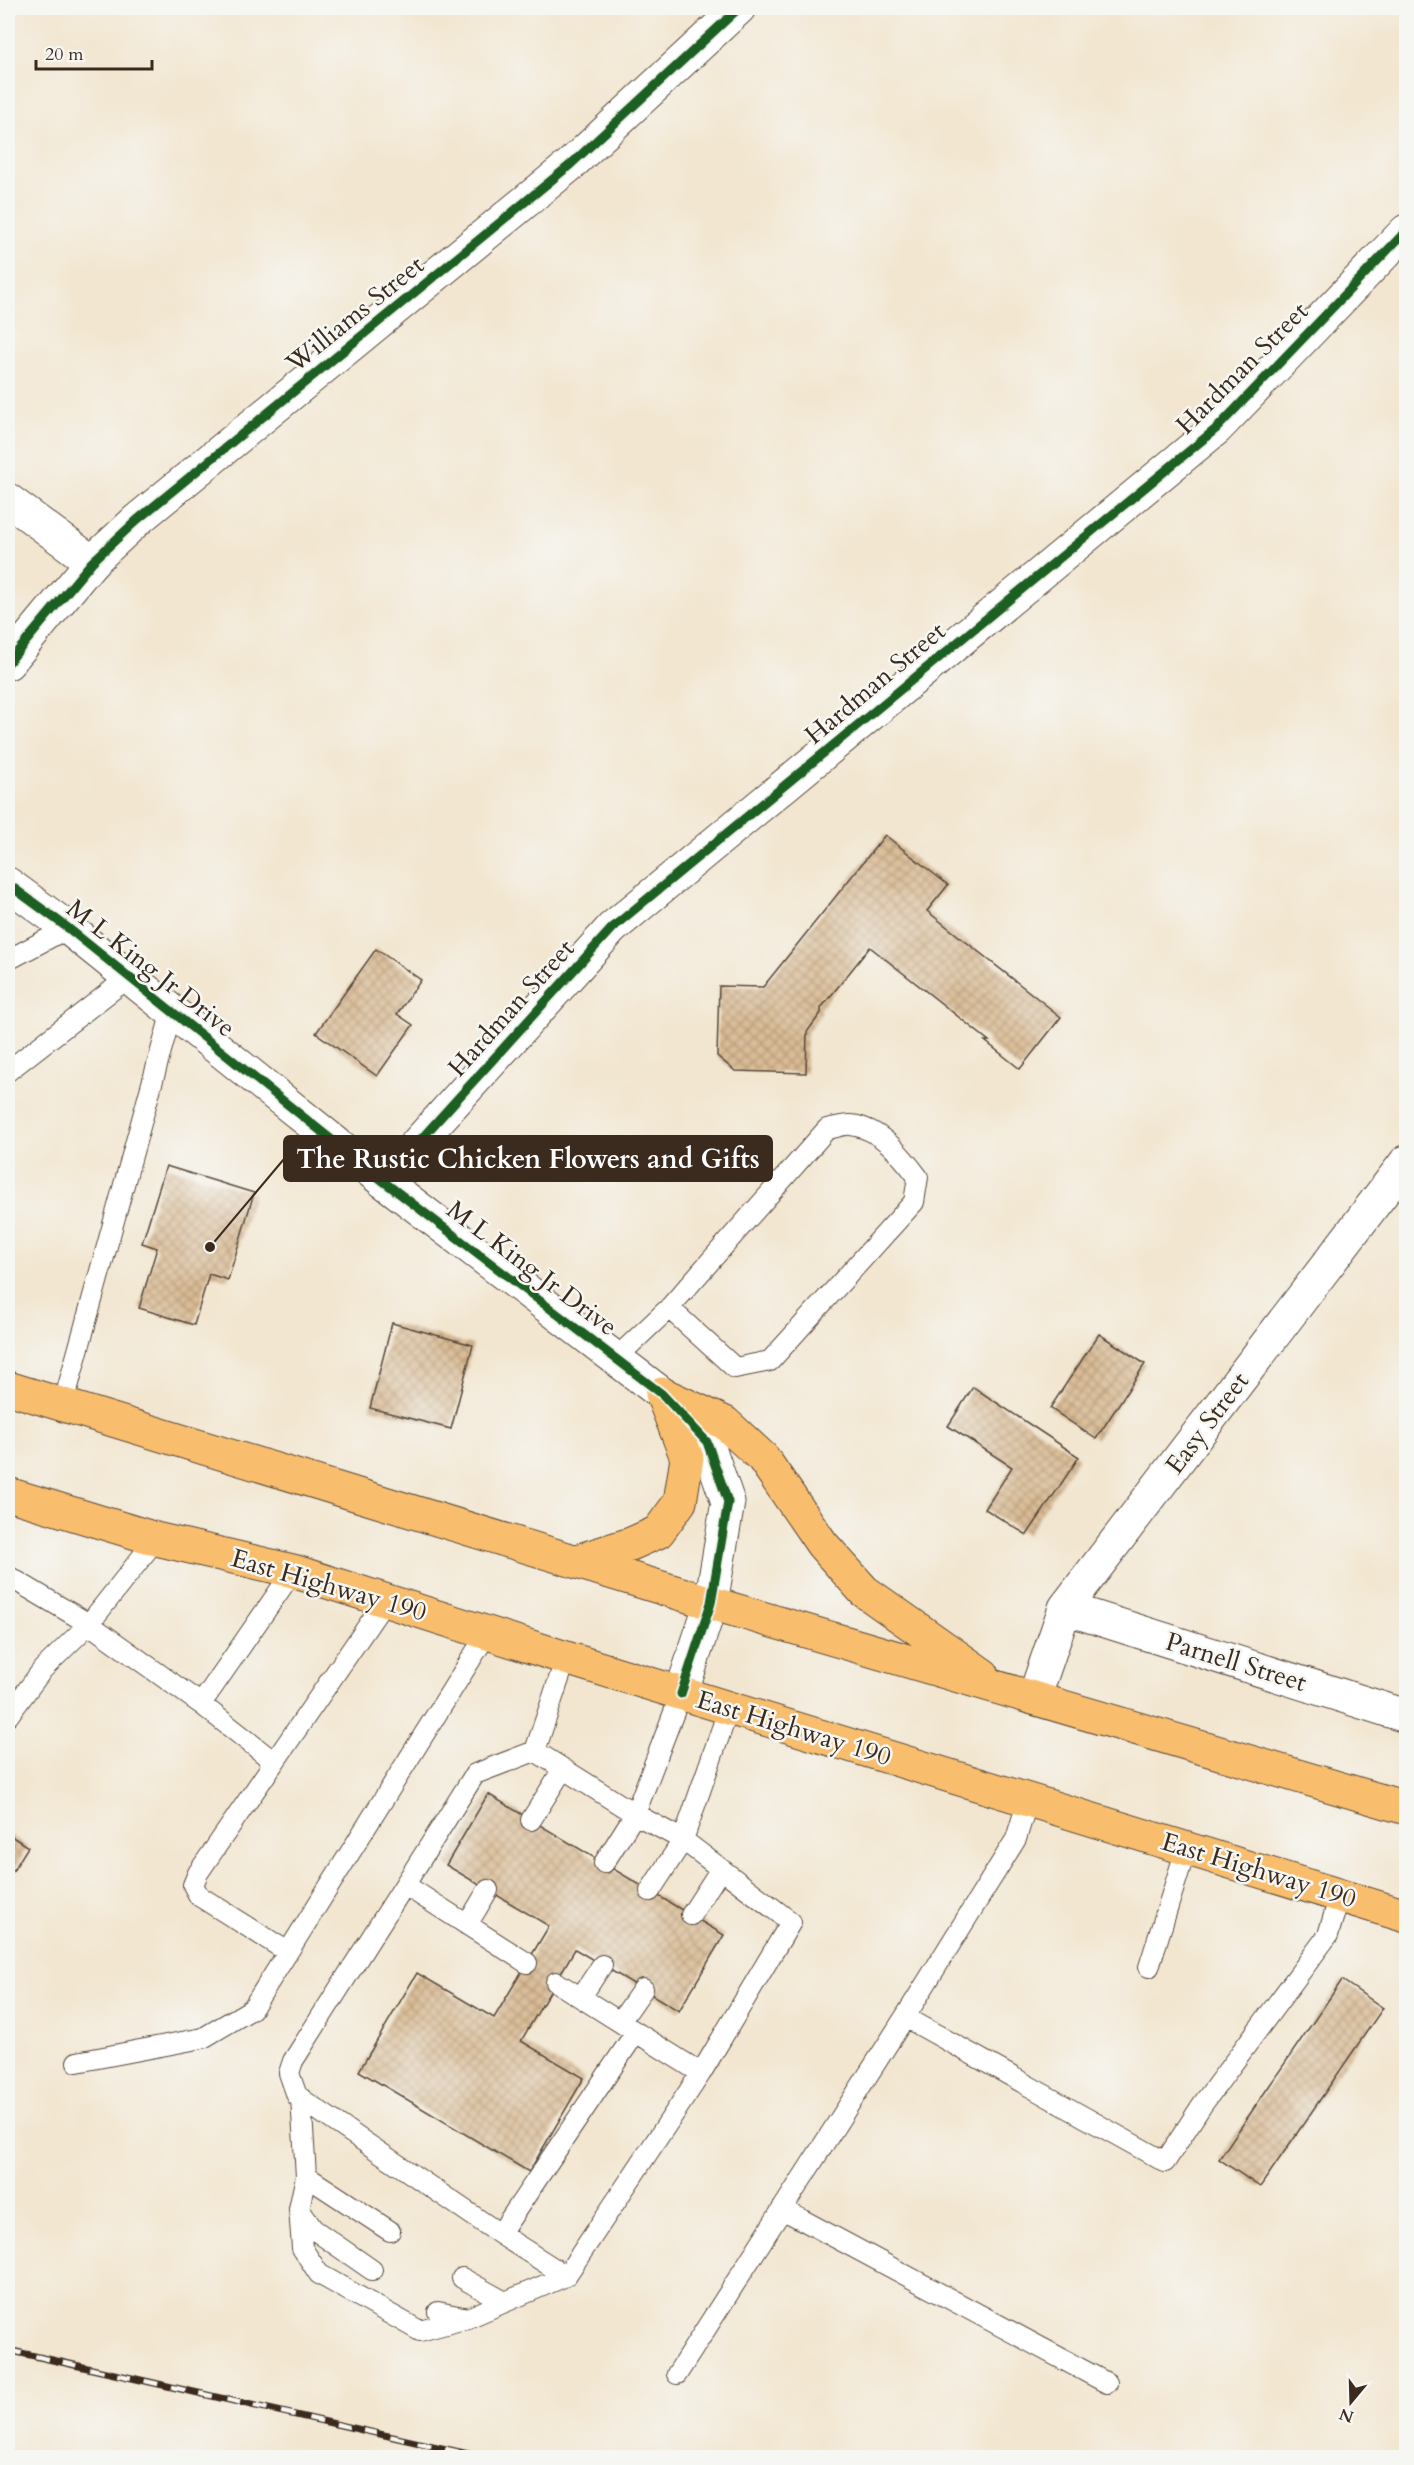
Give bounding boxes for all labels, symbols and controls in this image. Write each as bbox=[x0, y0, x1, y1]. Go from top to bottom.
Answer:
scale bar bbox=[36, 33, 152, 71]
text: 20 m bbox=[45, 42, 84, 67]
street label: Williams Street bbox=[278, 248, 431, 381]
street label: Hardman Street bbox=[1168, 294, 1316, 442]
street label: Hardman Street bbox=[797, 614, 953, 752]
street label: M L King Jr Drive bbox=[59, 891, 243, 1045]
street label: Hardman Street bbox=[440, 932, 582, 1084]
callout: The Rustic Chicken Flowers and Gifts bbox=[284, 1136, 772, 1181]
text: The Rustic Chicken Flowers and Gifts bbox=[296, 1141, 760, 1178]
street label: M L King Jr Drive bbox=[439, 1192, 625, 1344]
street label: Easy Street bbox=[1157, 1365, 1257, 1481]
street label: East Highway 190 bbox=[227, 1540, 431, 1630]
street label: Parnell Street bbox=[1161, 1624, 1311, 1700]
street label: East Highway 190 bbox=[692, 1682, 896, 1774]
street label: East Highway 190 bbox=[1157, 1824, 1361, 1916]
north arrow bbox=[1321, 2372, 1381, 2432]
text: N bbox=[1336, 2403, 1357, 2428]

